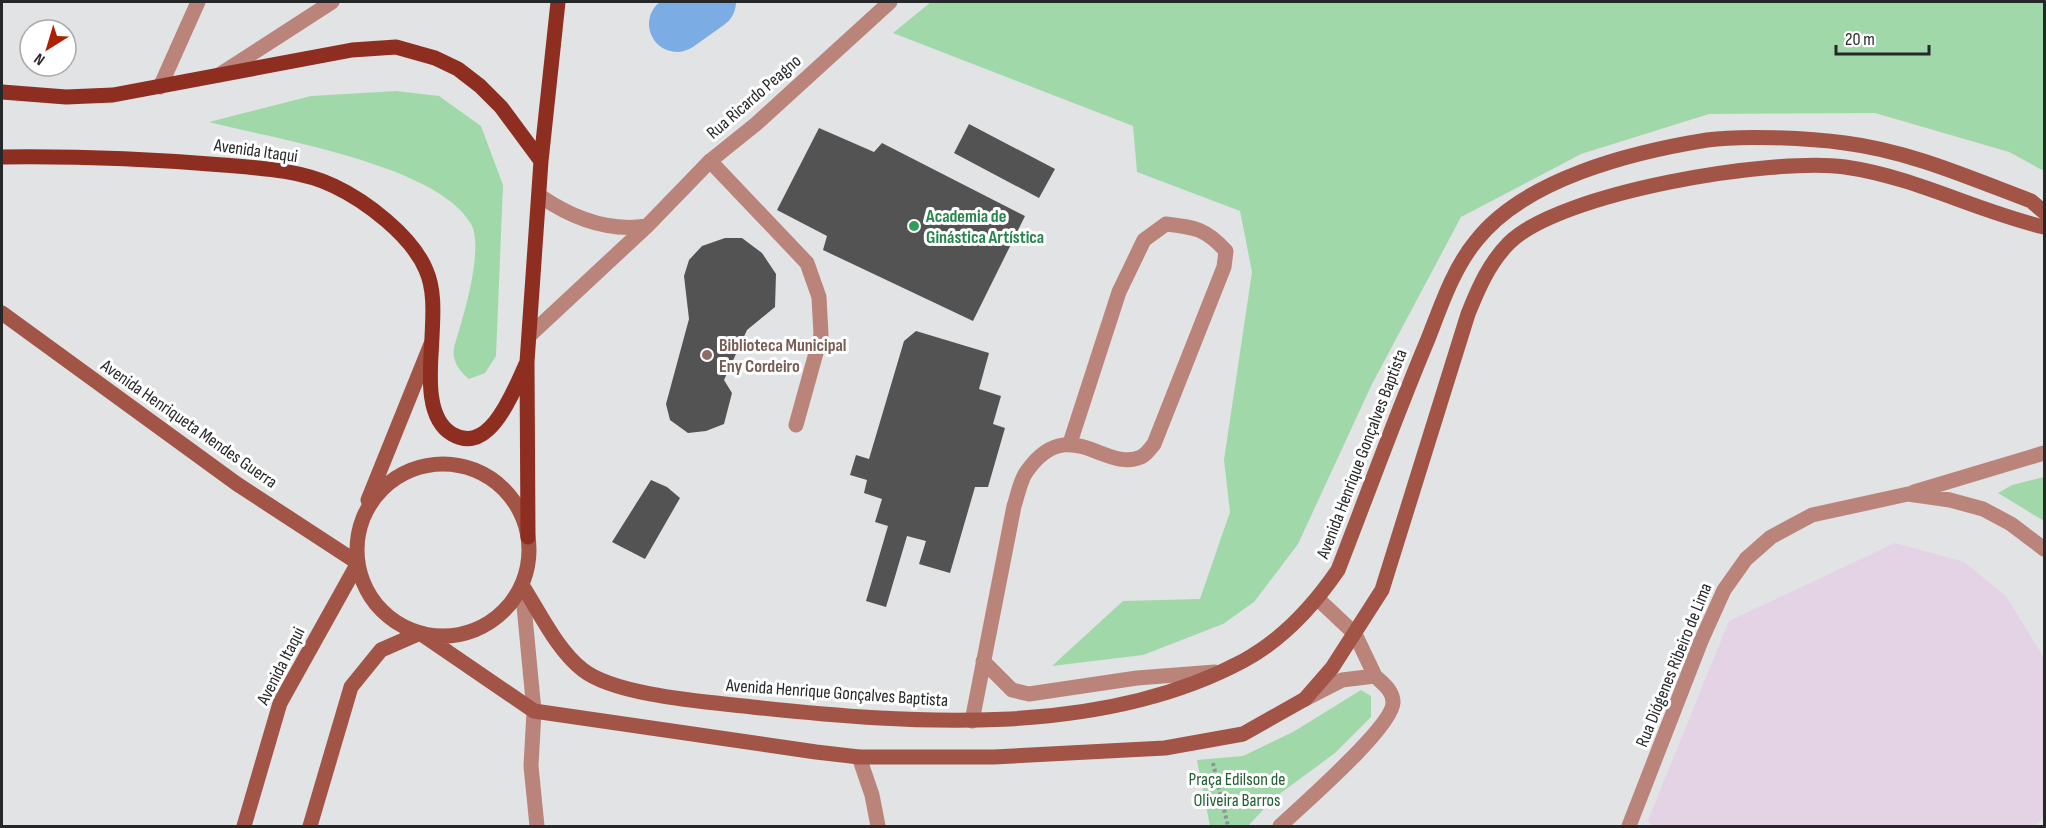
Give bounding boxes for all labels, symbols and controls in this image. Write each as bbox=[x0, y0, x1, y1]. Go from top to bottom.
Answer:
north arrow bbox=[18, 18, 78, 78]
scale bar bbox=[1836, 18, 1929, 56]
text: 20 m bbox=[1845, 29, 1875, 50]
text: N bbox=[31, 49, 49, 69]
street label: Rua Ricardo Peagno bbox=[703, 50, 805, 144]
street label: Avenida Itaqui bbox=[212, 135, 299, 167]
place label: Academia de Ginástica Artística bbox=[925, 206, 1044, 248]
marker: Academia de Ginástica Artística bbox=[907, 219, 921, 233]
place label: Biblioteca Municipal Eny Cordeiro bbox=[719, 335, 847, 377]
street label: Avenida Henrique Gonçalves Baptista bbox=[1312, 346, 1412, 563]
marker: Biblioteca Municipal Eny Cordeiro bbox=[700, 348, 714, 362]
street label: Avenida Henriqueta Mendes Guerra bbox=[96, 355, 281, 493]
street label: Rua Diógenes Ribeiro de Lima bbox=[1632, 580, 1717, 750]
street label: Avenida Itaqui bbox=[252, 624, 309, 709]
street label: Avenida Henrique Gonçalves Baptista bbox=[724, 675, 949, 711]
park label: Praça Edilson de Oliveira Barros bbox=[1189, 769, 1285, 811]

